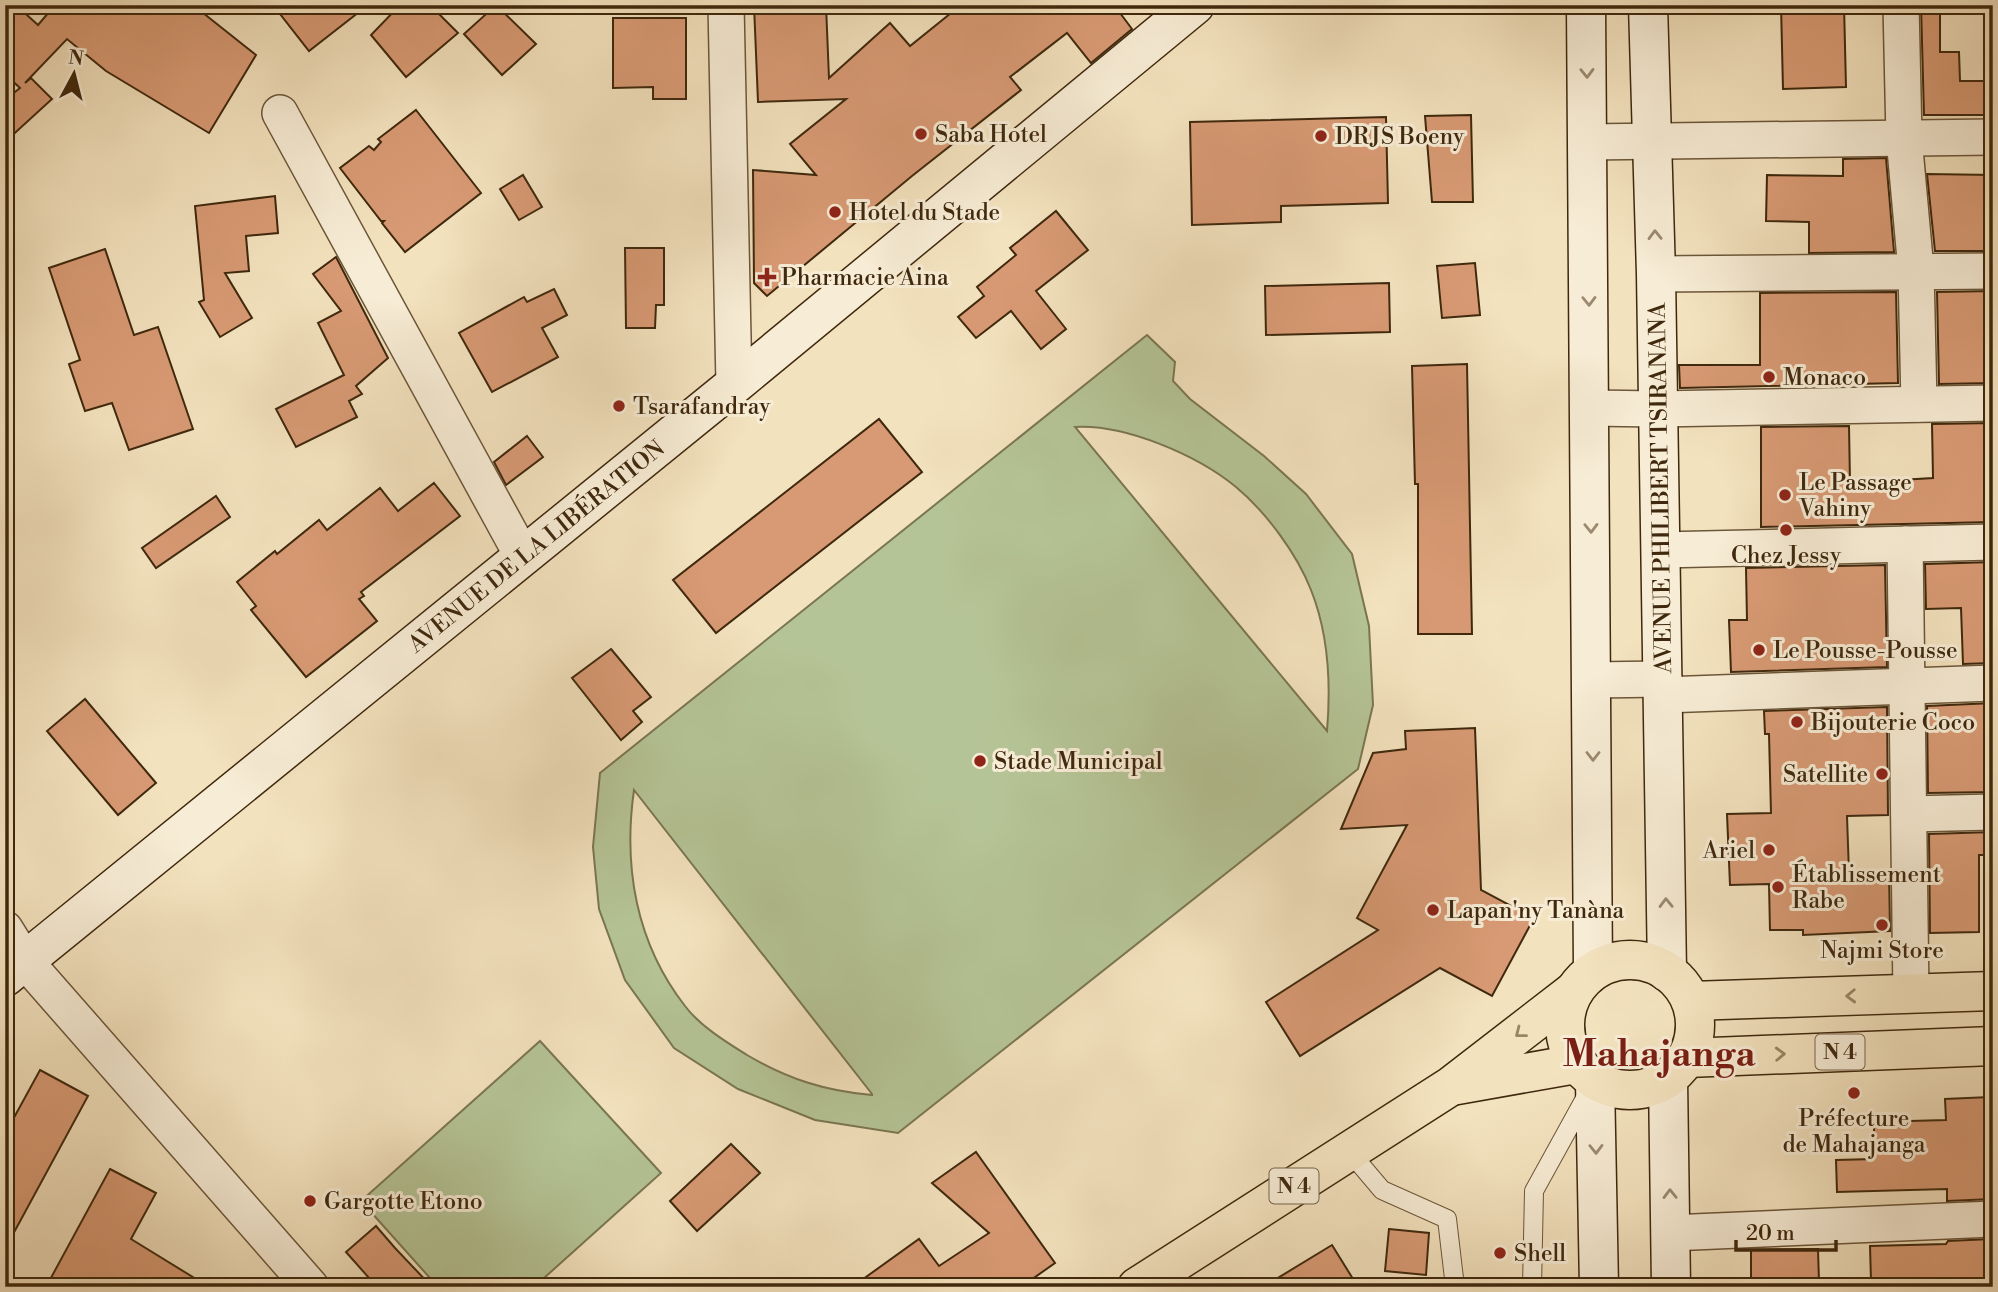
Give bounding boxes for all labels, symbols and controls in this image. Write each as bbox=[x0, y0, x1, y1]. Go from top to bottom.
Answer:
north arrow bbox=[38, 38, 108, 108]
text: N bbox=[67, 45, 85, 71]
one-way arrow bbox=[1579, 69, 1595, 79]
place label: Saba Hotel bbox=[935, 121, 1047, 149]
place label: DRJS Boeny bbox=[1335, 123, 1465, 151]
marker: Saba Hotel bbox=[913, 126, 929, 142]
marker: DRJS Boeny bbox=[1313, 128, 1329, 144]
place label: Hotel du Stade bbox=[849, 199, 1000, 227]
marker: Hotel du Stade bbox=[827, 204, 843, 220]
one-way arrow bbox=[1647, 229, 1663, 240]
place label: Pharmacie Aina bbox=[781, 264, 949, 292]
marker: Pharmacie Aina bbox=[759, 269, 775, 285]
one-way arrow bbox=[1581, 296, 1597, 307]
street label: AVENUE PHILIBERT TSIRANANA bbox=[1644, 301, 1678, 675]
place label: Monaco bbox=[1783, 364, 1866, 392]
marker: Monaco bbox=[1761, 369, 1777, 385]
place label: Tsarafandray bbox=[633, 393, 771, 421]
marker: Tsarafandray bbox=[611, 398, 627, 414]
street label: AVENUE DE LA LIBÉRATION bbox=[401, 433, 670, 659]
place label: Le Passage Vahiny bbox=[1798, 469, 1912, 523]
marker: Le Passage Vahiny bbox=[1777, 487, 1793, 503]
marker: Chez Jessy bbox=[1778, 522, 1794, 538]
one-way arrow bbox=[1583, 524, 1599, 534]
place label: Chez Jessy bbox=[1731, 542, 1842, 570]
place label: Le Pousse-Pousse bbox=[1773, 637, 1958, 665]
marker: Le Pousse-Pousse bbox=[1751, 642, 1767, 658]
place label: Bijouterie Coco bbox=[1810, 709, 1975, 737]
marker: Bijouterie Coco bbox=[1789, 714, 1805, 730]
place label: Stade Municipal bbox=[994, 748, 1163, 776]
one-way arrow bbox=[1585, 751, 1600, 762]
marker: Stade Municipal bbox=[972, 753, 988, 769]
place label: Satellite bbox=[1783, 761, 1868, 789]
marker: Satellite bbox=[1874, 766, 1890, 782]
place label: Ariel bbox=[1702, 837, 1755, 865]
marker: Ariel bbox=[1761, 842, 1777, 858]
place label: Établissement Rabe bbox=[1792, 859, 1941, 915]
marker: Établissement Rabe bbox=[1770, 879, 1786, 895]
place label: Lapan'ny Tanàna bbox=[1447, 897, 1625, 925]
one-way arrow bbox=[1658, 898, 1674, 908]
marker: Lapan'ny Tanàna bbox=[1425, 902, 1441, 918]
marker: Najmi Store bbox=[1874, 917, 1890, 933]
place label: Najmi Store bbox=[1820, 937, 1944, 965]
one-way arrow bbox=[1845, 988, 1856, 1003]
one-way arrow bbox=[1515, 1025, 1527, 1038]
district label: Mahajanga bbox=[1562, 1032, 1757, 1078]
road number: N 4 bbox=[1815, 1034, 1864, 1070]
one-way arrow bbox=[1774, 1047, 1785, 1062]
marker: Préfecture de Mahajanga bbox=[1846, 1085, 1862, 1101]
place label: Préfecture de Mahajanga bbox=[1782, 1105, 1926, 1159]
one-way arrow bbox=[1589, 1144, 1604, 1155]
road number: N 4 bbox=[1270, 1168, 1318, 1204]
place label: Gargotte Etono bbox=[324, 1188, 483, 1216]
one-way arrow bbox=[1662, 1188, 1677, 1199]
marker: Gargotte Etono bbox=[302, 1193, 318, 1209]
scale bar bbox=[1736, 1208, 1835, 1252]
text: 20 m bbox=[1746, 1221, 1795, 1247]
place label: Shell bbox=[1514, 1240, 1566, 1268]
marker: Shell bbox=[1492, 1245, 1508, 1261]

